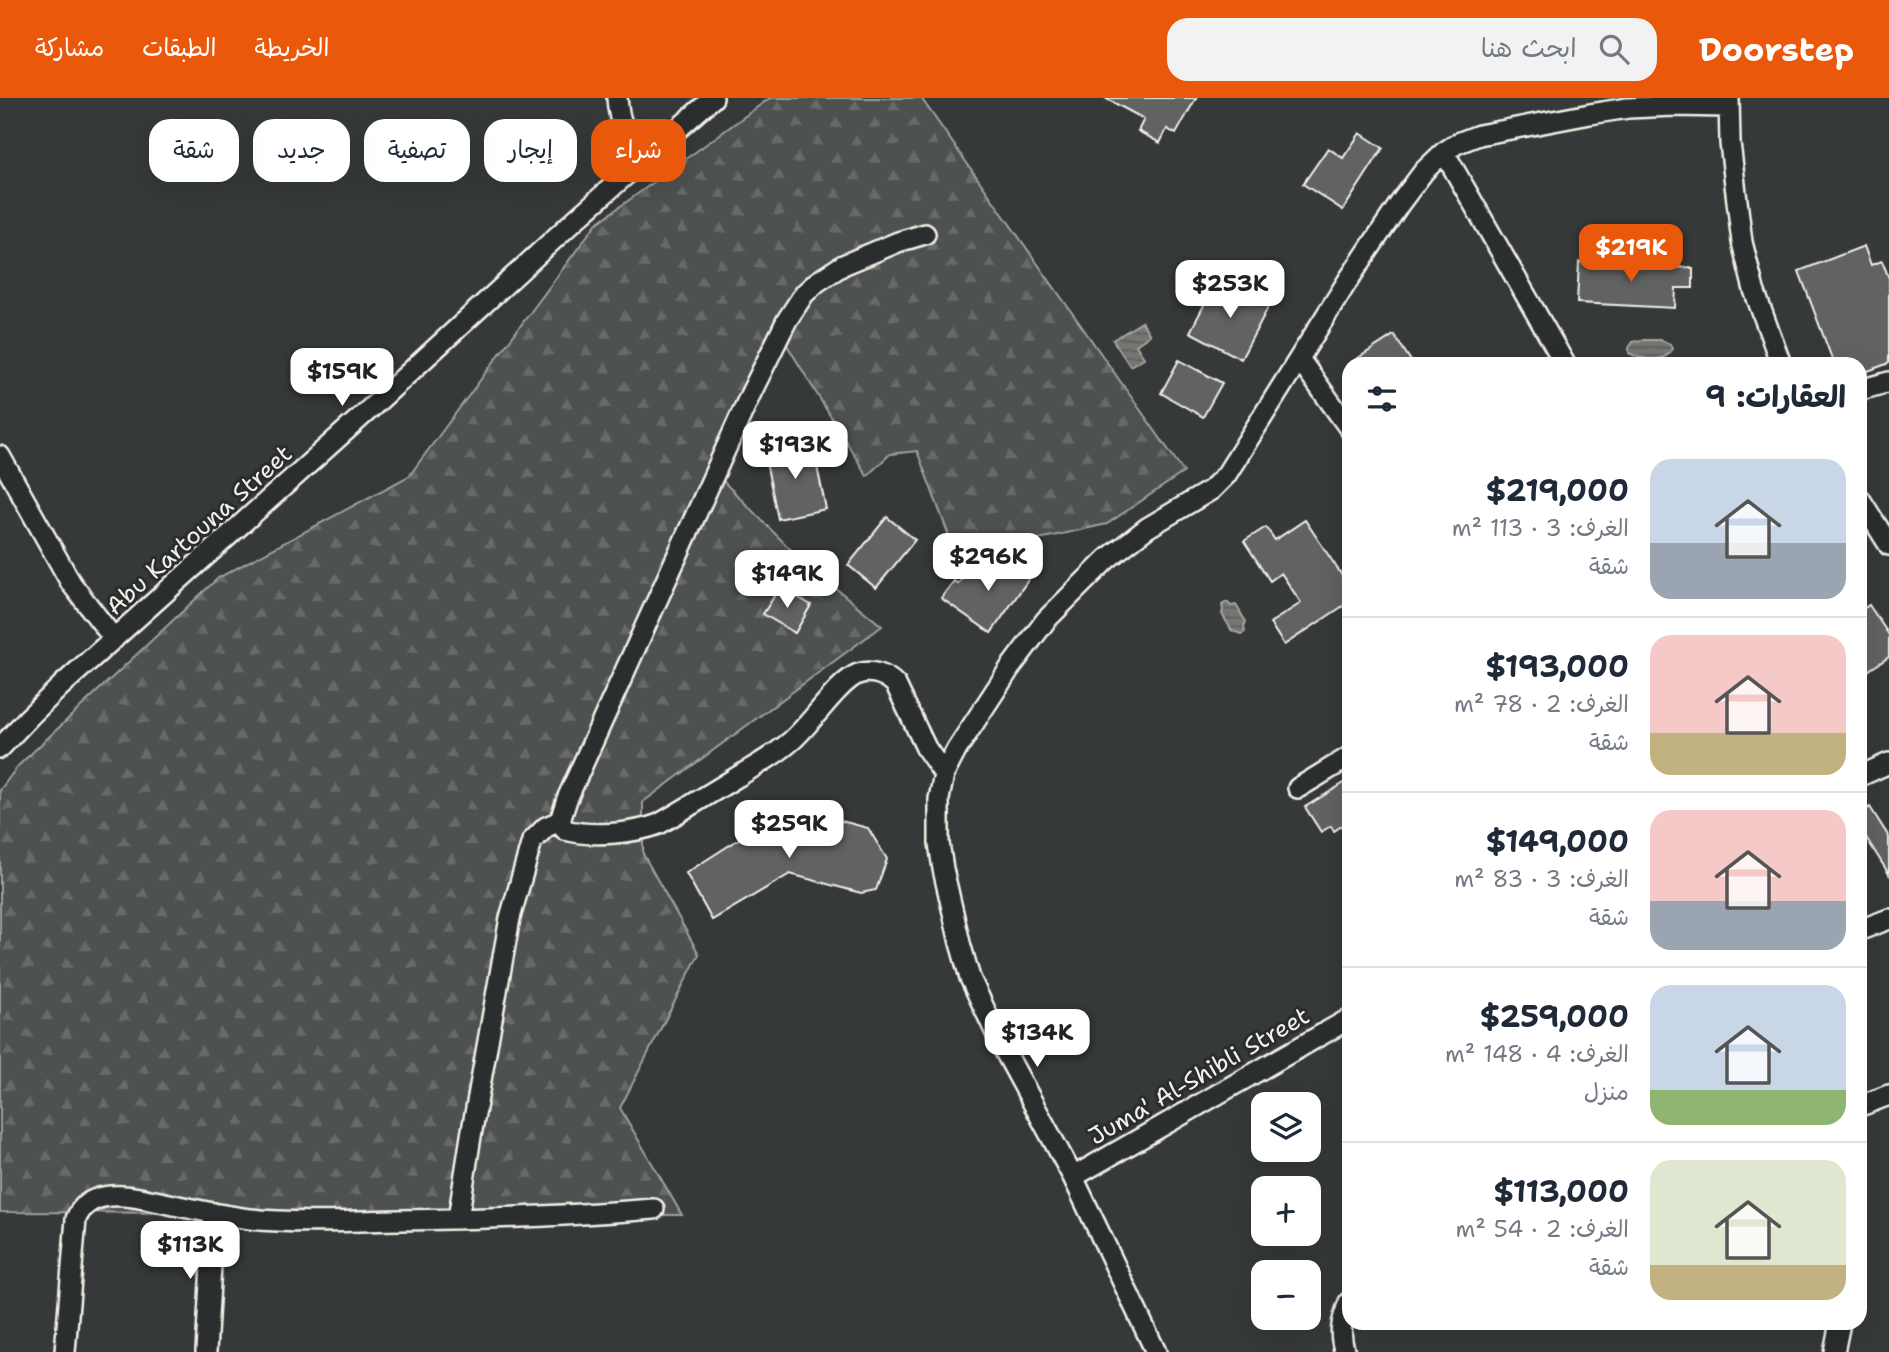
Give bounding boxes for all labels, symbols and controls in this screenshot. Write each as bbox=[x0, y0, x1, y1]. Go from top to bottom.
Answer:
search box bbox=[1167, 18, 1657, 81]
text: Doorstep bbox=[1699, 27, 1854, 72]
text: ابحث هنا bbox=[1481, 30, 1577, 65]
icon: search bbox=[1595, 30, 1633, 68]
text: مشاركة bbox=[35, 32, 104, 64]
text: الطبقات bbox=[142, 32, 217, 64]
text: الخريطة bbox=[255, 32, 329, 64]
chip: شقة bbox=[149, 119, 239, 182]
chip: جديد bbox=[253, 119, 350, 182]
chip: تصفية bbox=[364, 119, 470, 182]
chip: إيجار bbox=[484, 119, 577, 182]
chip: شراء bbox=[591, 119, 686, 182]
pin: $219K bbox=[1582, 225, 1680, 284]
text: $219K bbox=[1595, 232, 1667, 262]
pin: $253K bbox=[1181, 260, 1279, 320]
text: $253K bbox=[1191, 268, 1269, 298]
pin: $159K bbox=[293, 348, 391, 408]
text: $159K bbox=[306, 356, 378, 386]
text: العقارات: 9 bbox=[1705, 376, 1846, 417]
icon: filters bbox=[1363, 380, 1401, 418]
pin: $193K bbox=[746, 422, 844, 481]
text: $193K bbox=[759, 429, 831, 459]
street label: Abu Kartouna Street bbox=[99, 438, 299, 622]
text: $219,000 bbox=[1486, 470, 1629, 511]
icon: home bbox=[1706, 487, 1790, 571]
text: الغرف: 3 · 113 m² bbox=[1452, 513, 1629, 543]
pin: $296K bbox=[939, 533, 1037, 593]
text: $296K bbox=[949, 541, 1027, 571]
pin: $149K bbox=[738, 550, 836, 610]
text: شقة bbox=[1589, 551, 1629, 581]
text: $149K bbox=[751, 558, 823, 588]
text: $193,000 bbox=[1485, 646, 1629, 687]
icon: home bbox=[1706, 663, 1790, 747]
text: الغرف: 2 · 78 m² bbox=[1454, 689, 1629, 719]
text: شقة bbox=[1589, 727, 1629, 757]
pin: $259K bbox=[740, 800, 838, 860]
text: $259K bbox=[751, 808, 827, 838]
text: $149,000 bbox=[1486, 821, 1629, 862]
icon: home bbox=[1706, 838, 1790, 922]
text: الغرف: 3 · 83 m² bbox=[1454, 864, 1629, 894]
text: شقة bbox=[1589, 902, 1629, 932]
text: $259,000 bbox=[1479, 996, 1629, 1037]
street label: Juma' Al-Shibli Street bbox=[1083, 1000, 1315, 1152]
pin: $134K bbox=[988, 1010, 1086, 1069]
icon: home bbox=[1706, 1013, 1790, 1097]
text: $134K bbox=[1001, 1017, 1073, 1047]
text: الغرف: 4 · 148 m² bbox=[1445, 1039, 1629, 1069]
text: منزل bbox=[1584, 1077, 1629, 1107]
map controls bbox=[1251, 1092, 1321, 1330]
button: layers bbox=[1251, 1092, 1321, 1162]
text: $113,000 bbox=[1493, 1171, 1629, 1212]
button: + bbox=[1251, 1176, 1321, 1246]
icon: home bbox=[1706, 1188, 1790, 1272]
text: الغرف: 2 · 54 m² bbox=[1456, 1214, 1629, 1244]
pin: $113K bbox=[141, 1222, 239, 1281]
text: $113K bbox=[157, 1229, 223, 1259]
text: شقة bbox=[1589, 1252, 1629, 1282]
button: − bbox=[1251, 1260, 1321, 1330]

